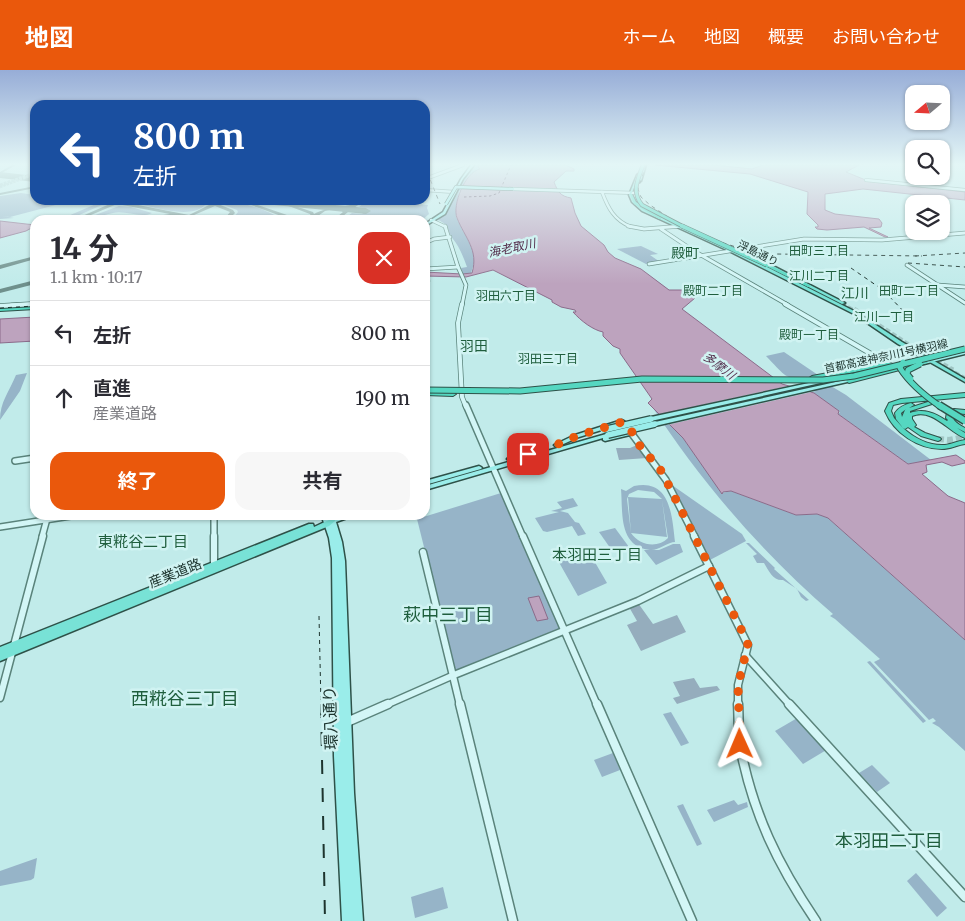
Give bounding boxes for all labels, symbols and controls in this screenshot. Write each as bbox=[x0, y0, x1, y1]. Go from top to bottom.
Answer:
text: 地図 bbox=[25, 22, 73, 53]
text: ホーム bbox=[623, 25, 676, 48]
text: 地図 bbox=[704, 25, 740, 48]
text: 概要 bbox=[768, 25, 804, 48]
text: お問い合わせ bbox=[832, 25, 940, 48]
north arrow bbox=[905, 85, 950, 130]
map controls bbox=[905, 85, 950, 240]
text: 800 m bbox=[133, 115, 245, 159]
icon: left bbox=[50, 120, 115, 185]
button: search bbox=[905, 140, 950, 185]
text: 左折 bbox=[133, 162, 177, 190]
button: layers bbox=[905, 195, 950, 240]
text: 14 分 bbox=[50, 229, 119, 267]
button: close bbox=[358, 232, 410, 284]
water label: 海老取川 bbox=[487, 235, 539, 260]
street label: 浮島通り bbox=[735, 237, 781, 269]
district label: 田町三丁目 bbox=[789, 243, 849, 258]
district label: 殿町 bbox=[671, 244, 699, 262]
text: 1.1 km · 10:17 bbox=[50, 267, 143, 287]
district label: 江川二丁目 bbox=[789, 268, 849, 283]
district label: 殿町二丁目 bbox=[683, 283, 743, 298]
district label: 田町二丁目 bbox=[879, 283, 939, 298]
district label: 江川 bbox=[841, 284, 869, 302]
district label: 羽田六丁目 bbox=[476, 288, 536, 303]
district label: 江川一丁目 bbox=[854, 309, 914, 324]
icon: left bbox=[50, 319, 78, 347]
text: 800 m bbox=[351, 321, 410, 345]
text: 左折 bbox=[93, 323, 131, 347]
district label: 殿町一丁目 bbox=[779, 327, 839, 342]
street label: 首都高速神奈川1号横羽線 bbox=[823, 336, 949, 376]
district label: 羽田 bbox=[460, 337, 488, 355]
water label: 多摩川 bbox=[700, 349, 740, 384]
district label: 羽田三丁目 bbox=[518, 351, 578, 366]
text: 直進 bbox=[93, 376, 131, 400]
icon: ahead bbox=[50, 384, 78, 412]
text: 190 m bbox=[355, 386, 410, 410]
text: 産業道路 bbox=[93, 403, 157, 423]
pin bbox=[507, 433, 549, 475]
icon: arrive bbox=[514, 440, 542, 468]
button: 終了 bbox=[50, 452, 225, 510]
button: 共有 bbox=[235, 452, 410, 510]
district label: 東糀谷二丁目 bbox=[98, 532, 188, 551]
district label: 本羽田三丁目 bbox=[552, 545, 642, 564]
street label: 産業道路 bbox=[146, 554, 204, 592]
district label: 萩中三丁目 bbox=[403, 603, 493, 626]
street label: 環八通り bbox=[319, 686, 341, 750]
district label: 西糀谷三丁目 bbox=[131, 687, 239, 710]
position arrow bbox=[713, 717, 765, 769]
district label: 本羽田二丁目 bbox=[835, 829, 943, 852]

